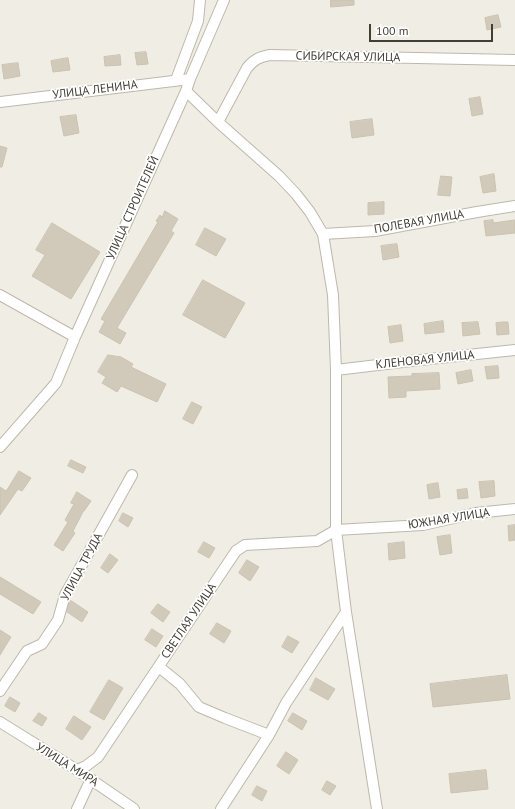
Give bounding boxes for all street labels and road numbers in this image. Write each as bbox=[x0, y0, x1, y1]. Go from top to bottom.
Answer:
street label: СИБИРСКАЯ УЛИЦА bbox=[296, 49, 400, 65]
street label: УЛИЦА ЛЕНИНА bbox=[52, 78, 138, 102]
street label: УЛИЦА СТРОИТЕЛЕЙ bbox=[104, 154, 162, 262]
street label: ПОЛЕВАЯ УЛИЦА bbox=[373, 207, 465, 237]
street label: КЛЕНОВАЯ УЛИЦА bbox=[375, 348, 475, 372]
street label: ЮЖНАЯ УЛИЦА bbox=[407, 505, 491, 533]
street label: УЛИЦА ТРУДА bbox=[58, 531, 106, 603]
street label: СВЕТЛАЯ УЛИЦА bbox=[158, 580, 220, 662]
street label: УЛИЦА МИРА bbox=[33, 740, 101, 790]

